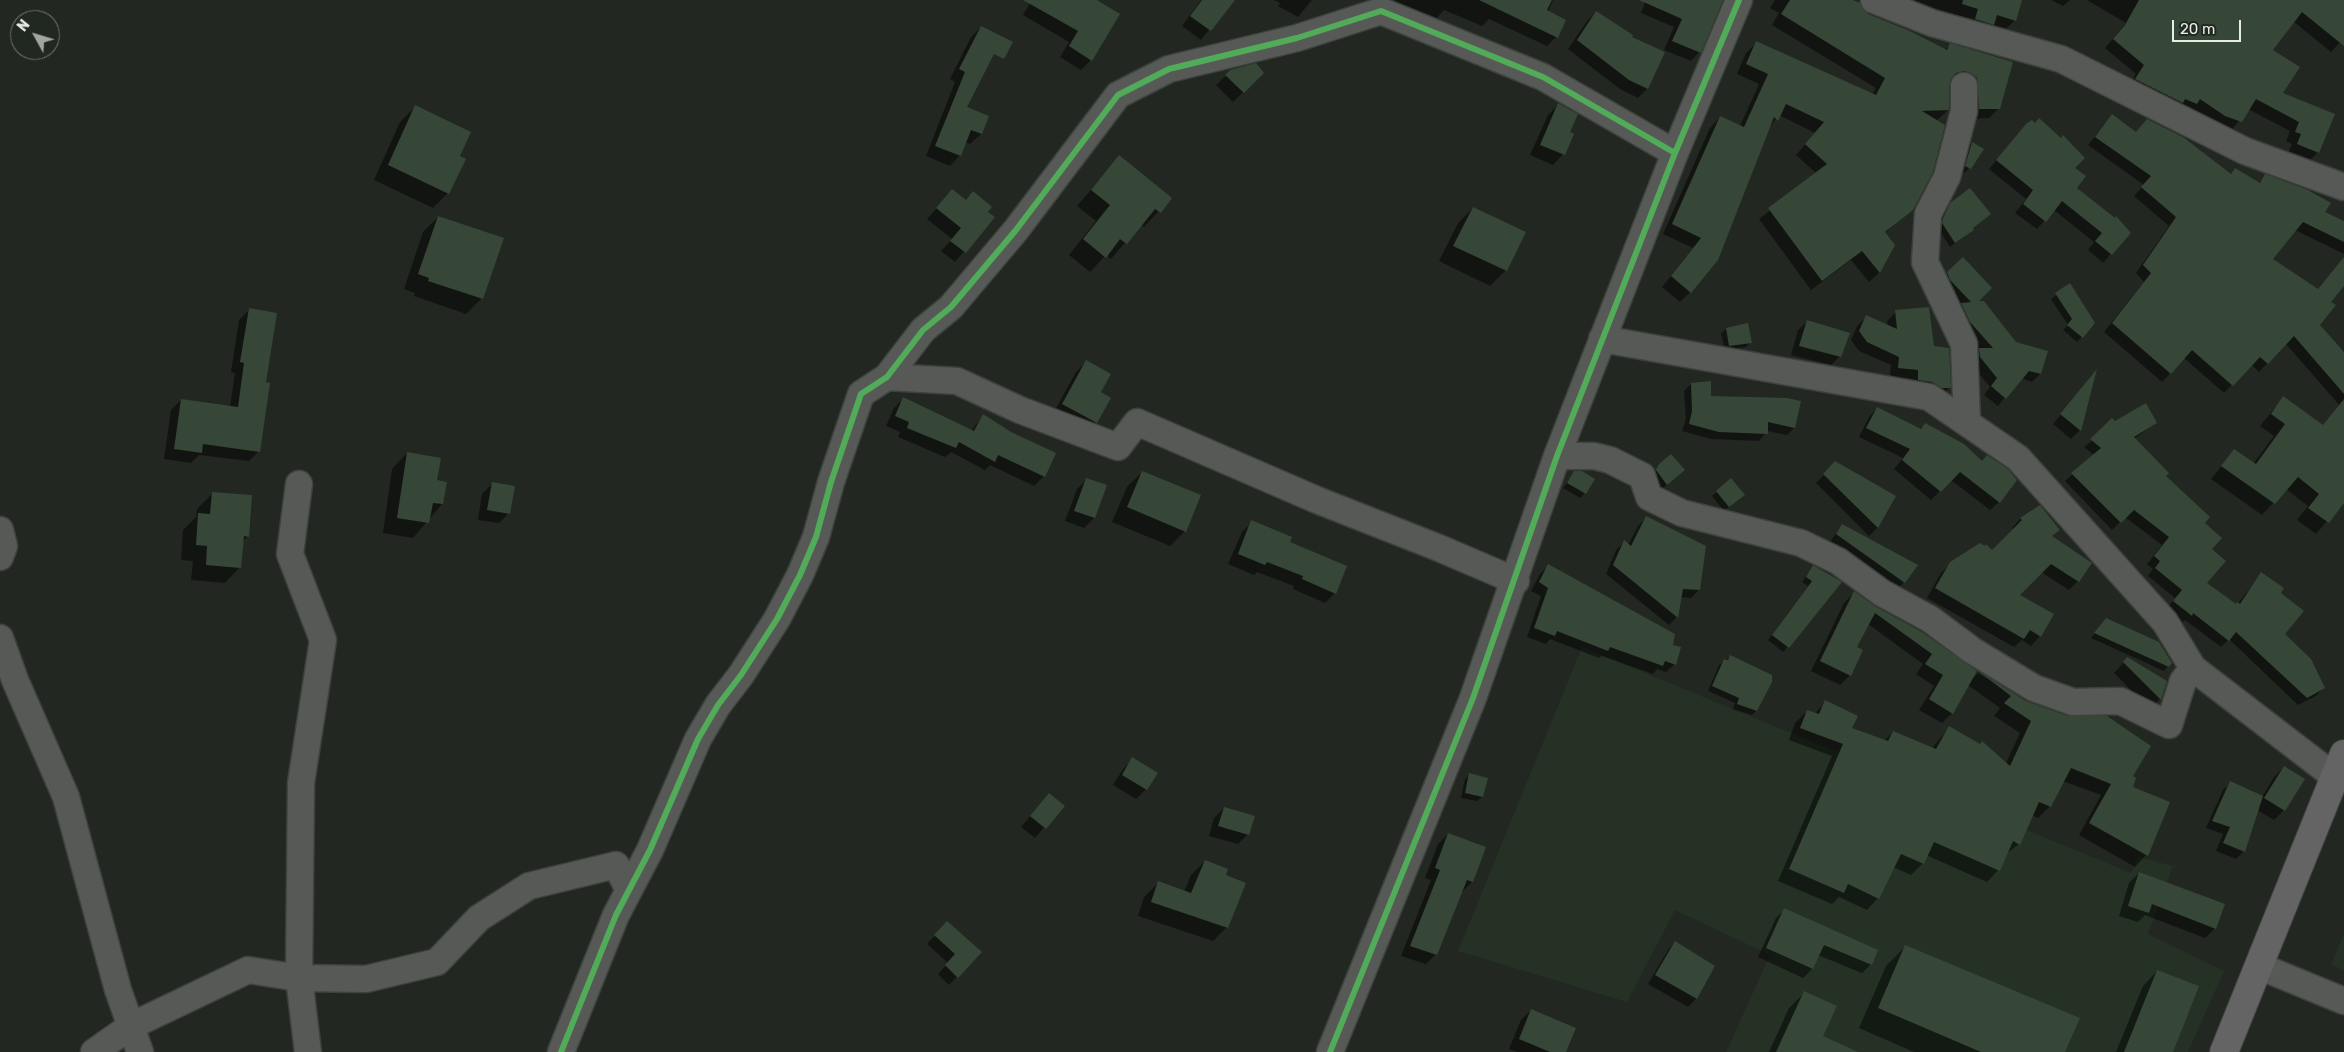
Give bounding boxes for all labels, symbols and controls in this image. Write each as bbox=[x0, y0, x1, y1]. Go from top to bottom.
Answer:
north arrow bbox=[10, 10, 60, 60]
scale bar bbox=[2174, 10, 2243, 42]
text: N bbox=[14, 17, 34, 35]
text: 20 m bbox=[2180, 20, 2215, 38]

